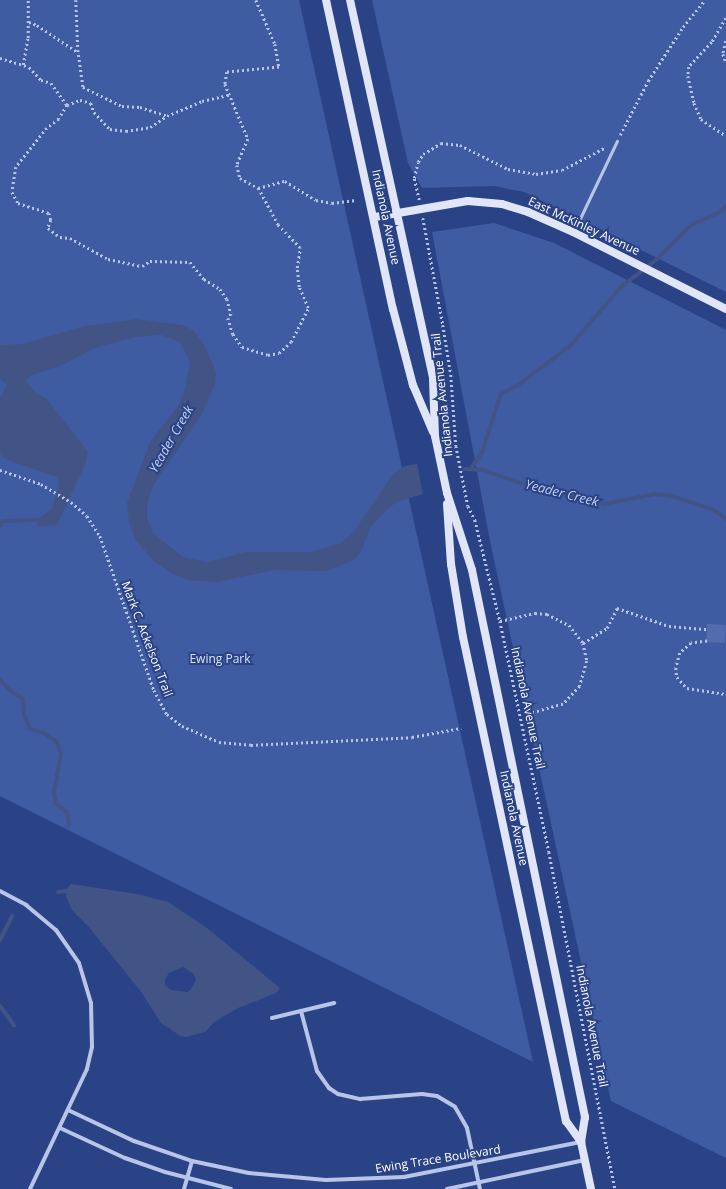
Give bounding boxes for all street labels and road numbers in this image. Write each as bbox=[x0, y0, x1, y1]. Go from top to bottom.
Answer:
street label: Indianola Avenue bbox=[369, 168, 403, 266]
street label: East McKinley Avenue bbox=[526, 194, 642, 258]
street label: Indianola Avenue Trail bbox=[428, 332, 456, 458]
street label: Mark C. Ackelson Trail bbox=[118, 579, 176, 699]
street label: Indianola Avenue Trail bbox=[508, 646, 548, 770]
street label: Indianola Avenue bbox=[497, 769, 531, 867]
street label: Indianola Avenue Trail bbox=[573, 964, 611, 1088]
street label: Ewing Trace Boulevard bbox=[374, 1142, 502, 1176]

